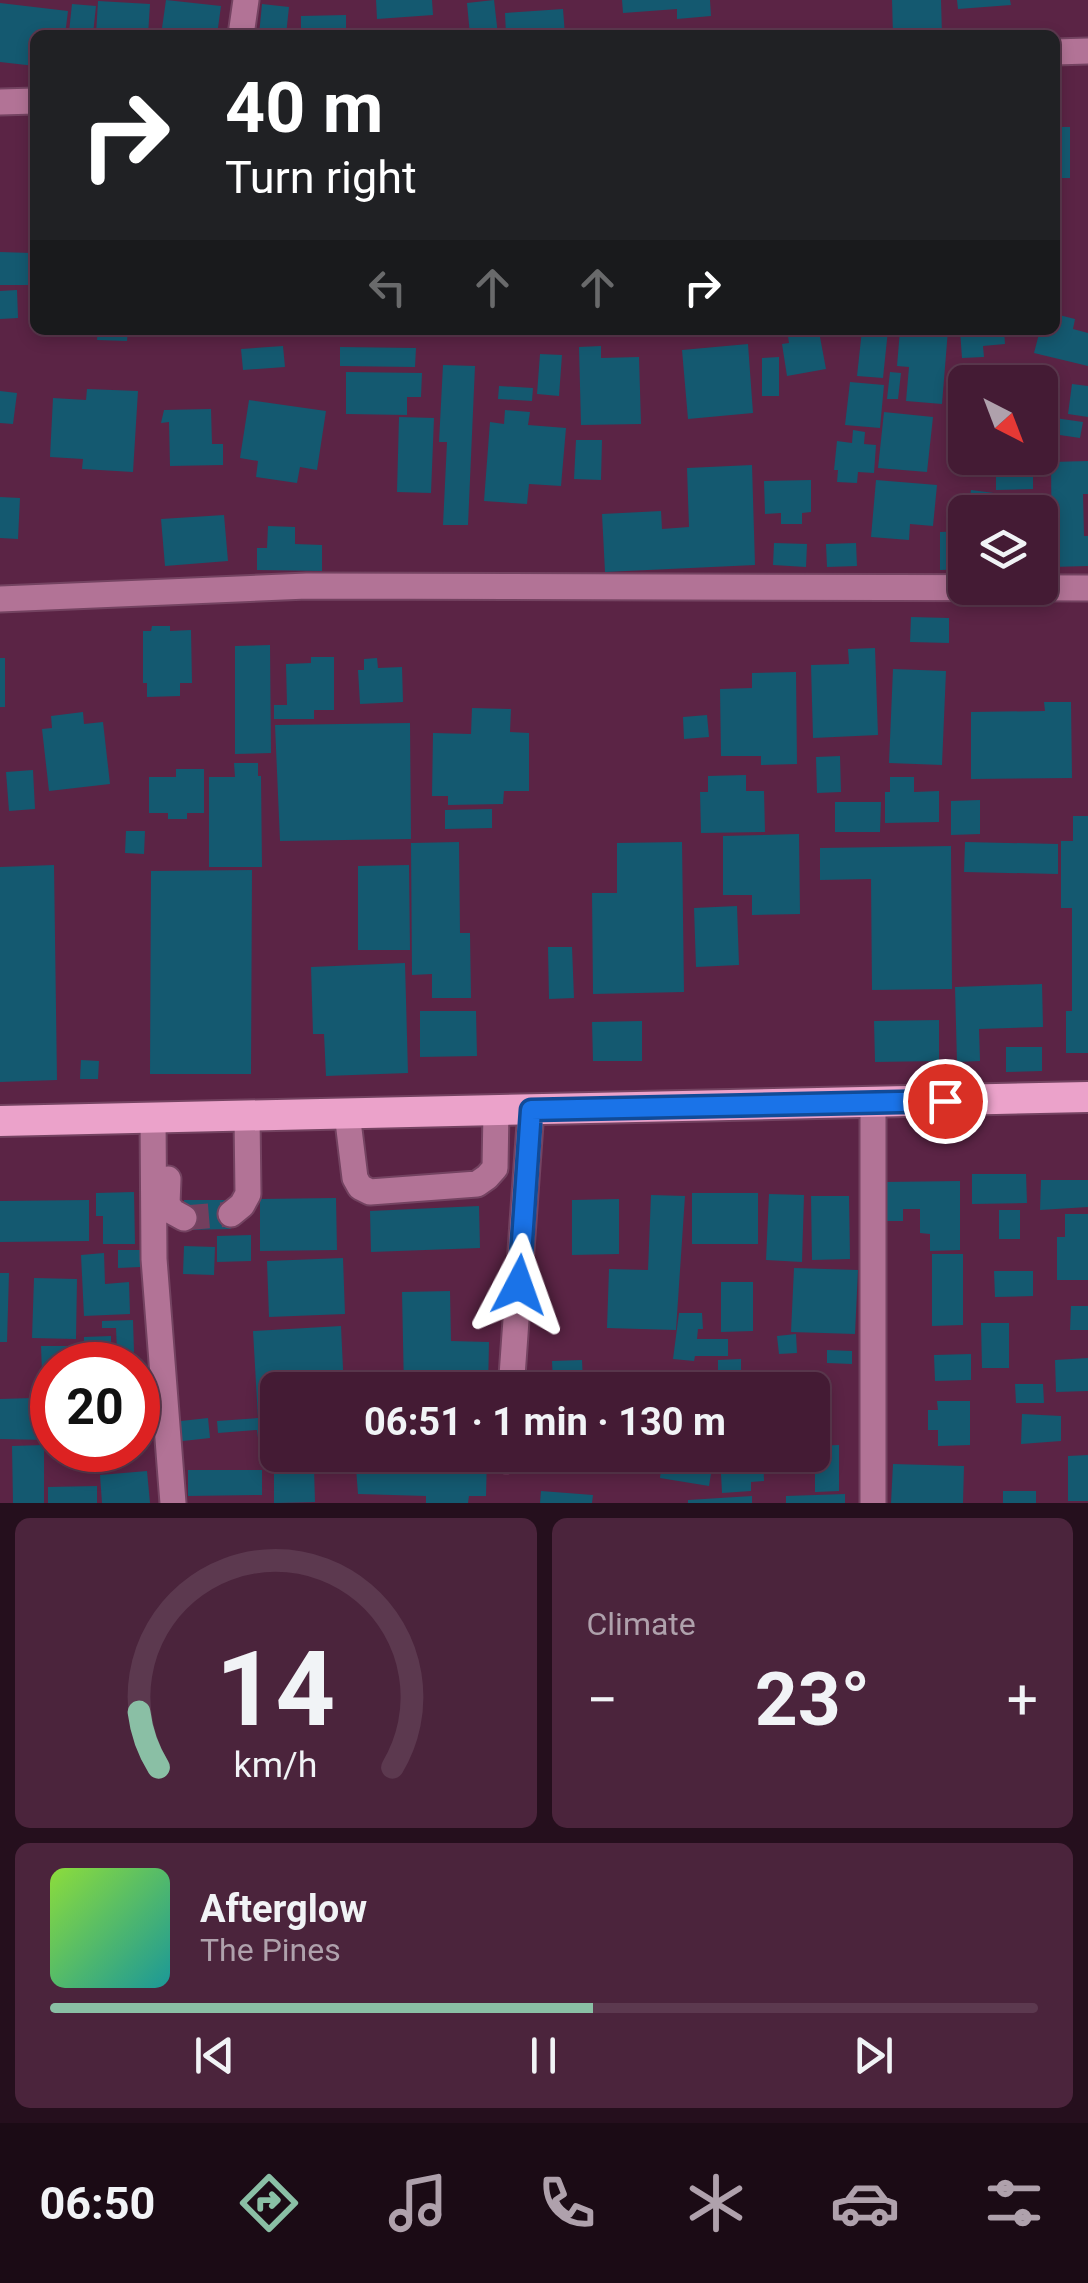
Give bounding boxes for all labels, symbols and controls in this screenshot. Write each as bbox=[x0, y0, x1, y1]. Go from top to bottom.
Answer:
text: 40 m bbox=[225, 67, 383, 149]
icon: right bbox=[60, 70, 190, 200]
text: Turn right bbox=[225, 151, 417, 204]
icon: left bbox=[360, 260, 415, 315]
icon: ahead bbox=[465, 260, 520, 315]
icon: ahead bbox=[570, 260, 625, 315]
icon: right bbox=[675, 260, 730, 315]
north arrow bbox=[948, 365, 1058, 475]
map controls bbox=[948, 365, 1058, 605]
button: layers bbox=[948, 495, 1058, 605]
pin bbox=[903, 1059, 988, 1144]
icon: arrive bbox=[918, 1074, 973, 1129]
position arrow bbox=[467, 1233, 571, 1337]
speed limit sign: 20 bbox=[30, 1342, 160, 1472]
text: 06:51 · 1 min · 130 m bbox=[364, 1400, 726, 1444]
text: Climate bbox=[587, 1605, 696, 1643]
text: 14 bbox=[216, 1629, 335, 1750]
text: 23° bbox=[755, 1655, 870, 1743]
text: − bbox=[587, 1668, 618, 1732]
text: + bbox=[1007, 1668, 1038, 1732]
text: km/h bbox=[234, 1744, 318, 1786]
text: Afterglow bbox=[200, 1887, 367, 1931]
text: The Pines bbox=[200, 1931, 341, 1969]
icon: previous bbox=[187, 2028, 242, 2083]
icon: pause bbox=[516, 2028, 571, 2083]
icon: next bbox=[846, 2028, 901, 2083]
icon: directions bbox=[234, 2168, 304, 2238]
icon: music bbox=[383, 2168, 453, 2238]
icon: phone bbox=[532, 2168, 602, 2238]
icon: climate bbox=[681, 2168, 751, 2238]
icon: car bbox=[830, 2168, 900, 2238]
icon: filters bbox=[979, 2168, 1049, 2238]
text: 06:50 bbox=[39, 2177, 155, 2230]

